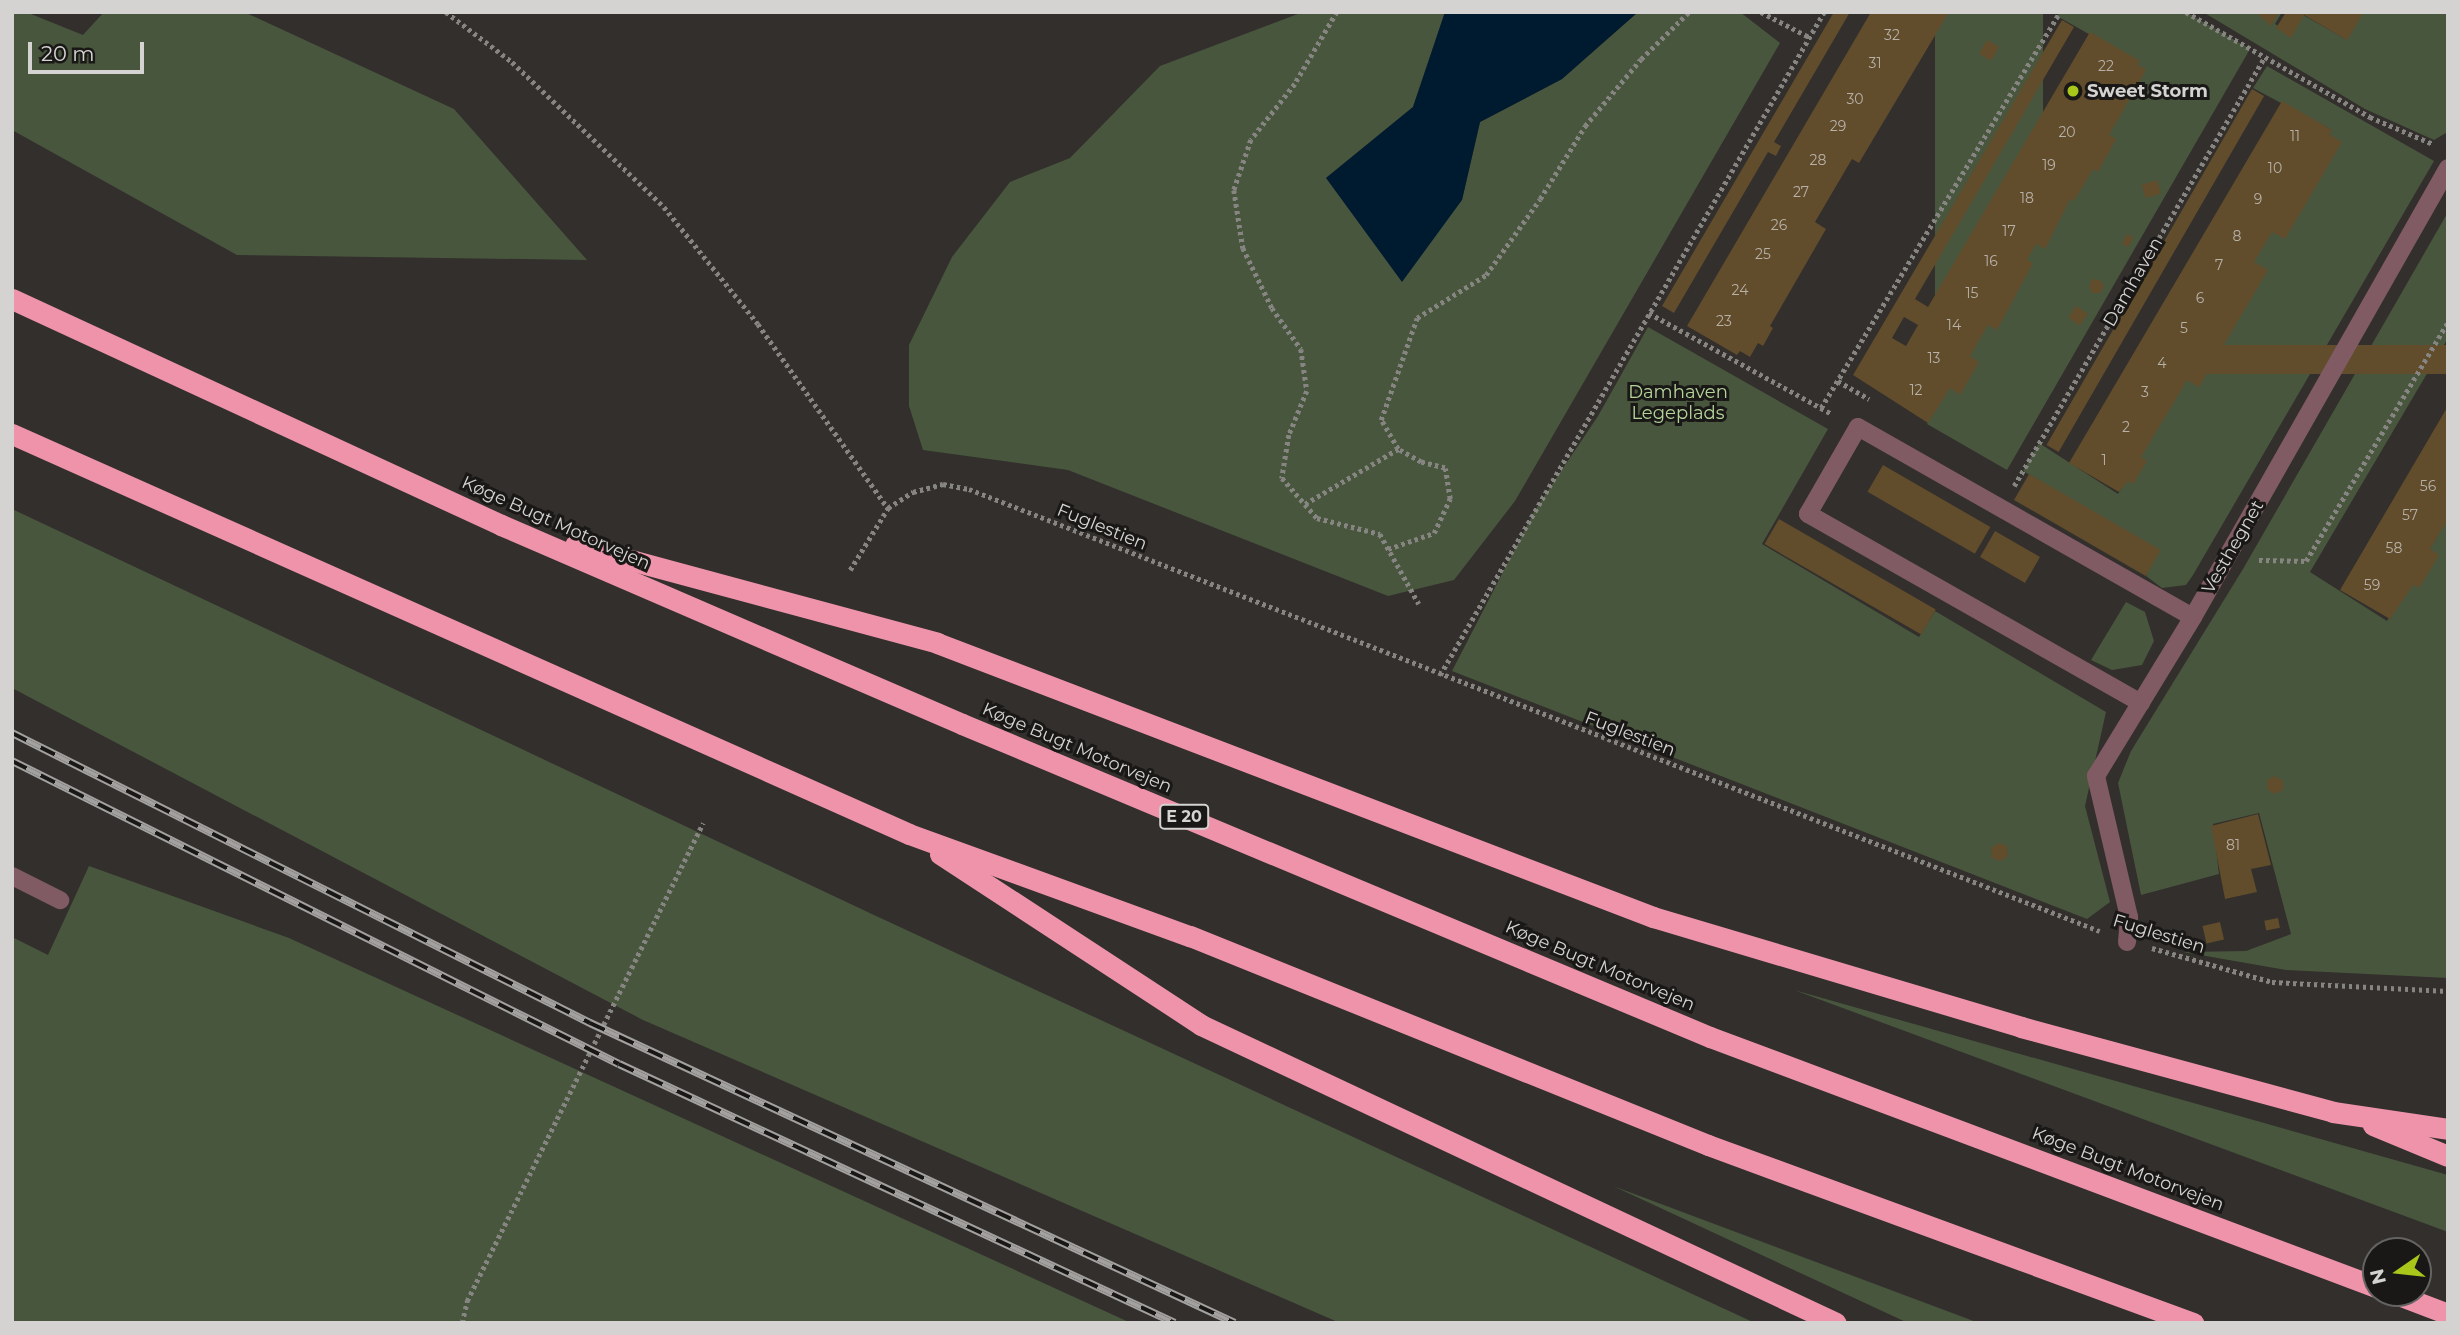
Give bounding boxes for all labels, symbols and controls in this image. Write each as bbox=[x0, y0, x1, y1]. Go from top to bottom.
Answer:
house number: 32 bbox=[1884, 27, 1900, 43]
scale bar bbox=[32, 28, 147, 72]
text: 20 m bbox=[41, 41, 95, 66]
house number: 31 bbox=[1869, 55, 1881, 71]
house number: 22 bbox=[2098, 58, 2114, 74]
place label: Sweet Storm bbox=[2087, 80, 2208, 102]
marker: Sweet Storm bbox=[2065, 83, 2081, 99]
house number: 30 bbox=[1846, 91, 1864, 107]
house number: 29 bbox=[1830, 118, 1846, 134]
house number: 20 bbox=[2058, 124, 2076, 140]
house number: 11 bbox=[2290, 128, 2300, 144]
house number: 28 bbox=[1810, 152, 1826, 168]
house number: 19 bbox=[2042, 157, 2056, 173]
house number: 10 bbox=[2268, 160, 2282, 176]
house number: 27 bbox=[1793, 184, 1809, 200]
house number: 18 bbox=[2020, 190, 2034, 206]
house number: 9 bbox=[2254, 191, 2262, 207]
house number: 26 bbox=[1771, 217, 1787, 233]
house number: 17 bbox=[2002, 223, 2016, 239]
house number: 8 bbox=[2233, 228, 2241, 244]
street label: Damhaven bbox=[2099, 233, 2167, 331]
house number: 25 bbox=[1755, 246, 1771, 262]
house number: 16 bbox=[1984, 253, 1998, 269]
house number: 7 bbox=[2215, 257, 2223, 273]
house number: 24 bbox=[1732, 282, 1748, 298]
house number: 15 bbox=[1966, 285, 1978, 301]
house number: 6 bbox=[2196, 290, 2204, 306]
house number: 23 bbox=[1716, 313, 1732, 329]
house number: 14 bbox=[1947, 317, 1961, 333]
house number: 5 bbox=[2180, 320, 2188, 336]
house number: 13 bbox=[1928, 350, 1940, 366]
house number: 4 bbox=[2157, 355, 2167, 371]
park label: Damhaven Legeplads bbox=[1628, 382, 1728, 424]
house number: 12 bbox=[1909, 382, 1923, 398]
house number: 3 bbox=[2141, 384, 2149, 400]
house number: 2 bbox=[2122, 419, 2130, 435]
house number: 1 bbox=[2101, 452, 2107, 468]
street label: Køge Bugt Motorvejen bbox=[458, 472, 654, 574]
house number: 56 bbox=[2420, 478, 2436, 494]
street label: Vesthegnet bbox=[2198, 496, 2268, 598]
street label: Fuglestien bbox=[1054, 499, 1150, 555]
house number: 57 bbox=[2402, 507, 2418, 523]
house number: 58 bbox=[2386, 540, 2402, 556]
house number: 59 bbox=[2364, 577, 2380, 593]
street label: Køge Bugt Motorvejen bbox=[979, 698, 1175, 798]
street label: Fuglestien bbox=[1582, 707, 1678, 761]
road number: E 20 bbox=[1158, 804, 1210, 830]
house number: 81 bbox=[2226, 837, 2240, 853]
street label: Fuglestien bbox=[2110, 910, 2208, 958]
street label: Køge Bugt Motorvejen bbox=[1502, 916, 1698, 1016]
street label: Køge Bugt Motorvejen bbox=[2029, 1122, 2227, 1216]
north arrow bbox=[2362, 1237, 2432, 1307]
text: N bbox=[2365, 1266, 2391, 1287]

